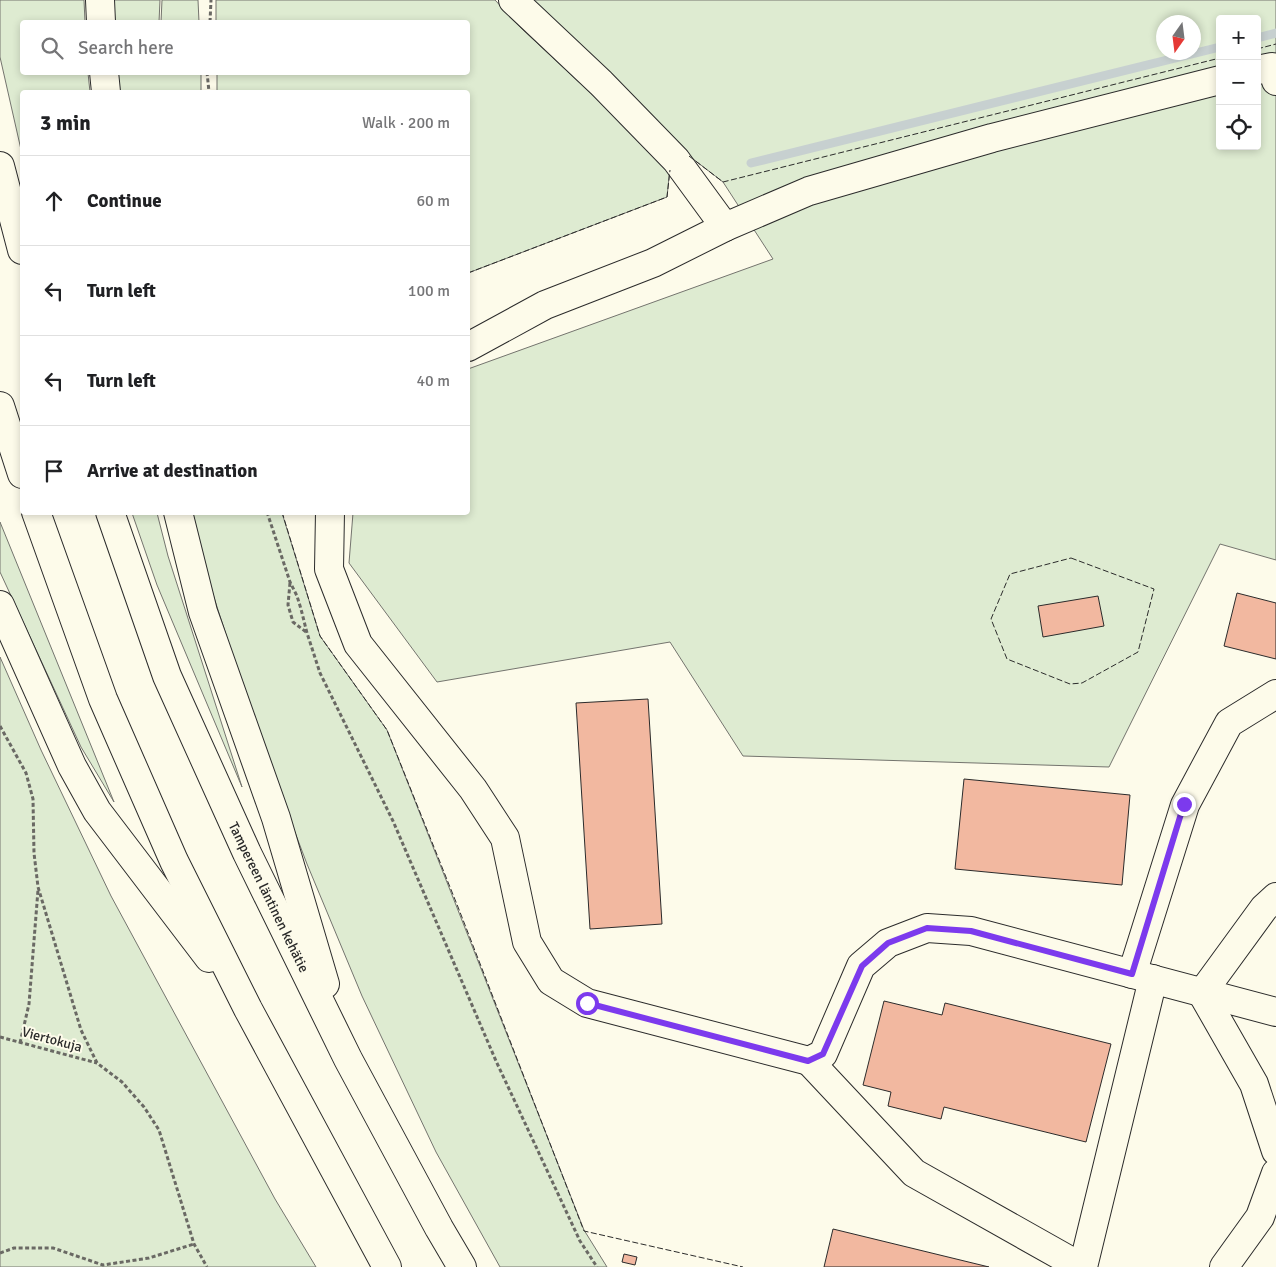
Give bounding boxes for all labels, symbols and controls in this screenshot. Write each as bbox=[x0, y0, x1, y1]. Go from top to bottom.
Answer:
north arrow bbox=[1156, 15, 1201, 60]
map controls bbox=[1216, 15, 1261, 150]
button: + bbox=[1216, 15, 1261, 60]
search box bbox=[20, 20, 470, 75]
icon: search bbox=[38, 34, 66, 62]
text: Search here bbox=[78, 36, 174, 60]
button: − bbox=[1216, 60, 1261, 105]
button: locate bbox=[1216, 105, 1261, 150]
text: 3 min bbox=[40, 110, 91, 136]
text: Walk · 200 m bbox=[362, 113, 450, 133]
icon: ahead bbox=[40, 187, 68, 215]
text: Continue bbox=[87, 189, 162, 213]
text: 60 m bbox=[416, 191, 450, 211]
icon: left bbox=[40, 277, 68, 305]
text: Turn left bbox=[87, 279, 156, 303]
text: 100 m bbox=[408, 281, 450, 301]
icon: left bbox=[40, 367, 68, 395]
text: Turn left bbox=[87, 369, 156, 393]
text: 40 m bbox=[416, 371, 450, 391]
icon: arrive bbox=[40, 457, 68, 485]
text: Arrive at destination bbox=[87, 459, 258, 483]
route end bbox=[1173, 793, 1196, 816]
street label: Tampereen läntinen kehätie bbox=[225, 819, 312, 975]
route start bbox=[576, 992, 599, 1015]
street label: Viertokuja bbox=[20, 1023, 84, 1056]

